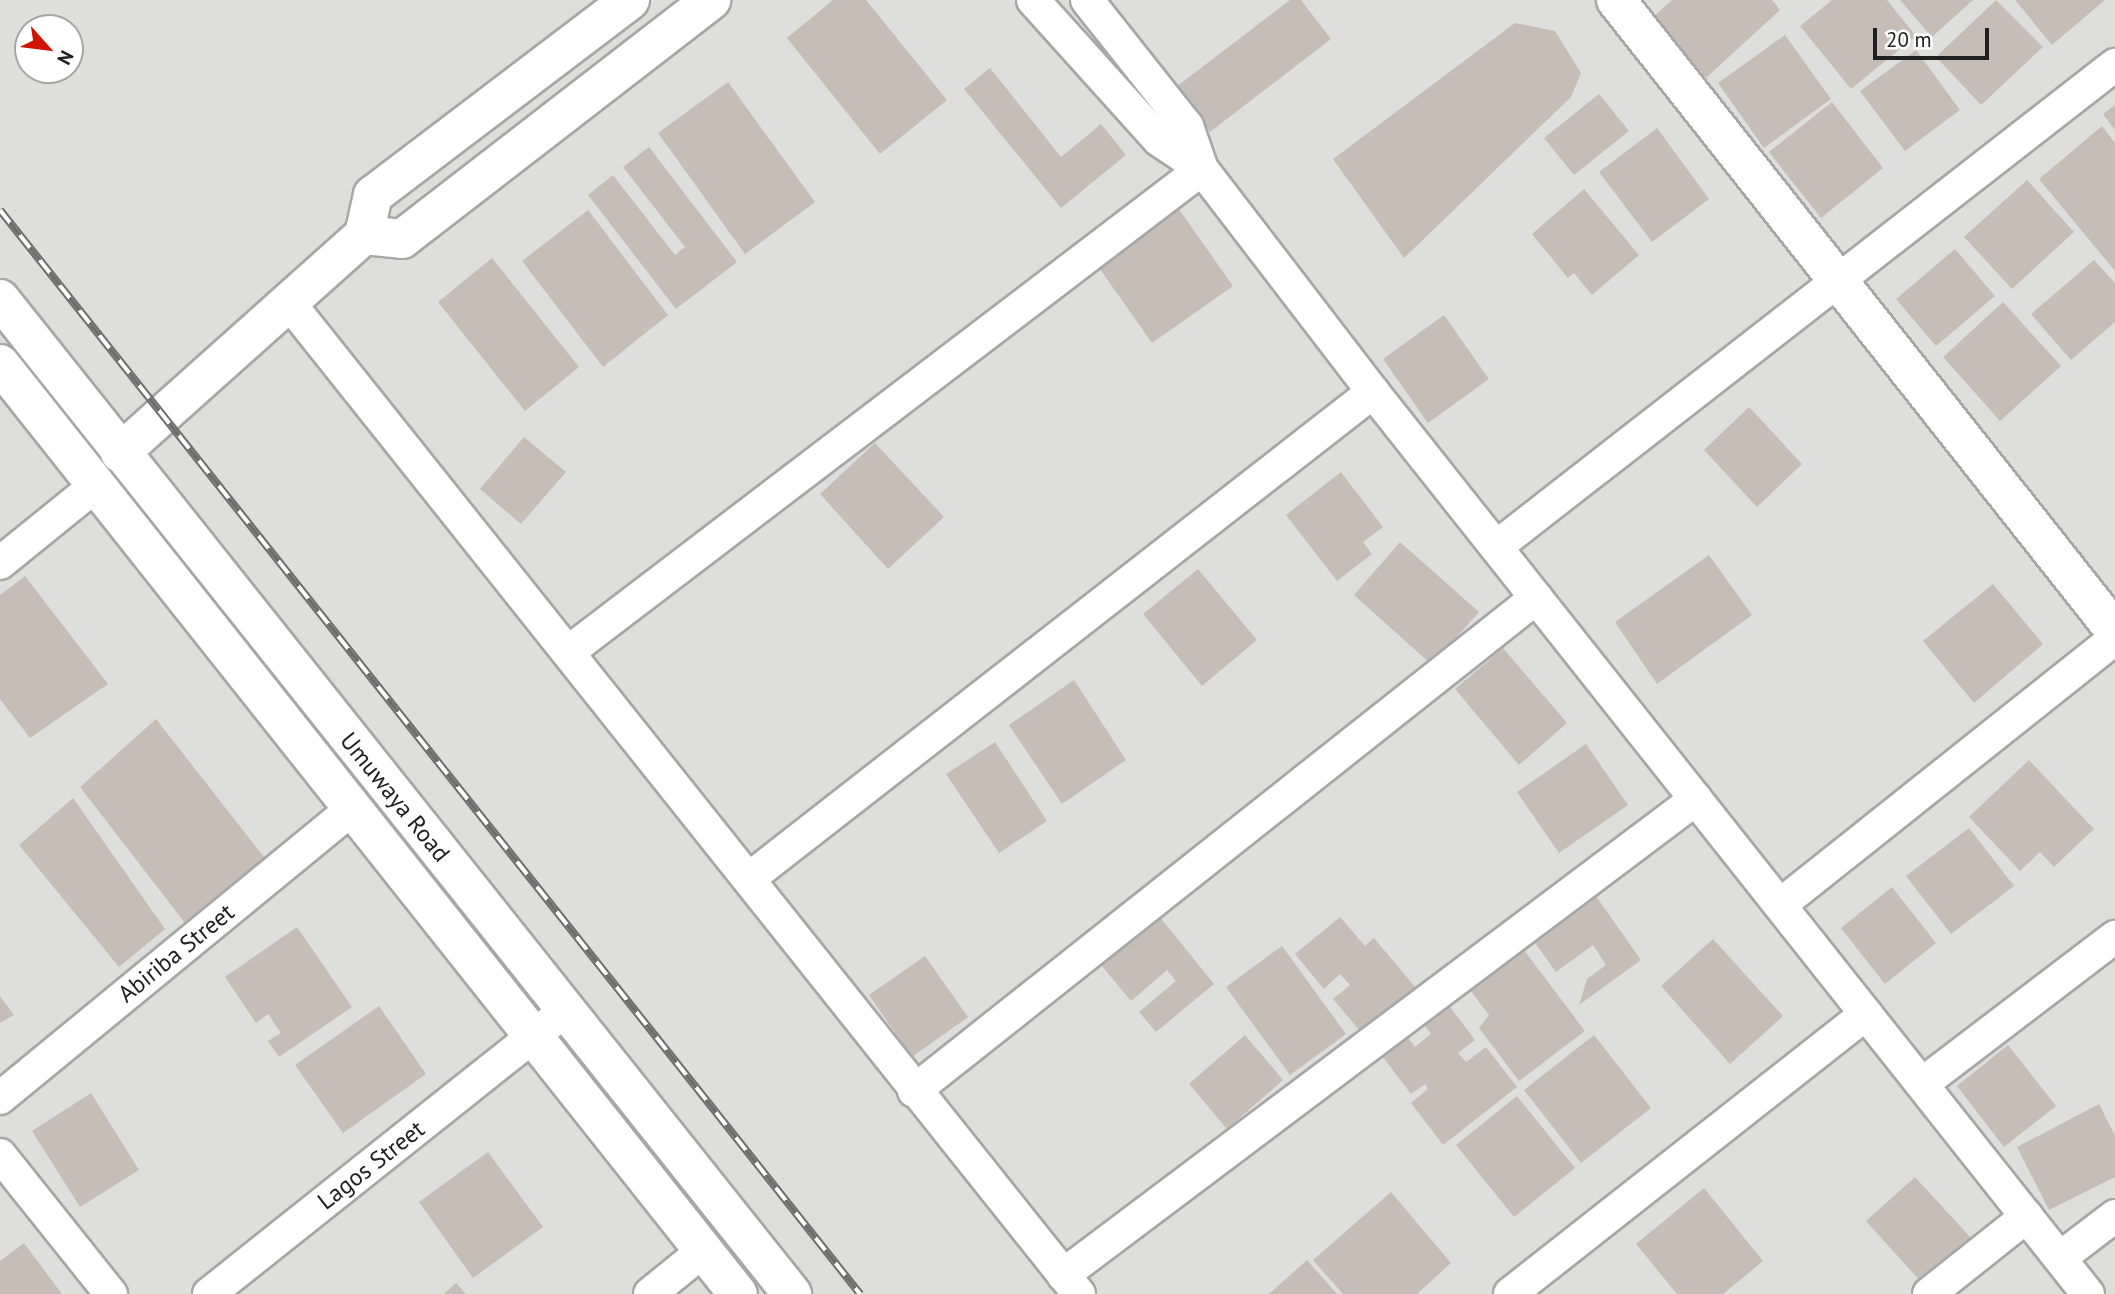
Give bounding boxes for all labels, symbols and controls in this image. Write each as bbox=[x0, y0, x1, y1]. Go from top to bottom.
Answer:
north arrow bbox=[14, 14, 84, 84]
scale bar bbox=[1877, 14, 1993, 58]
text: 20 m bbox=[1886, 26, 1932, 53]
text: N bbox=[52, 47, 79, 69]
street label: Umuwaya Road bbox=[334, 727, 456, 867]
street label: Abiriba Street bbox=[112, 898, 240, 1008]
street label: Lagos Street bbox=[312, 1114, 430, 1216]

